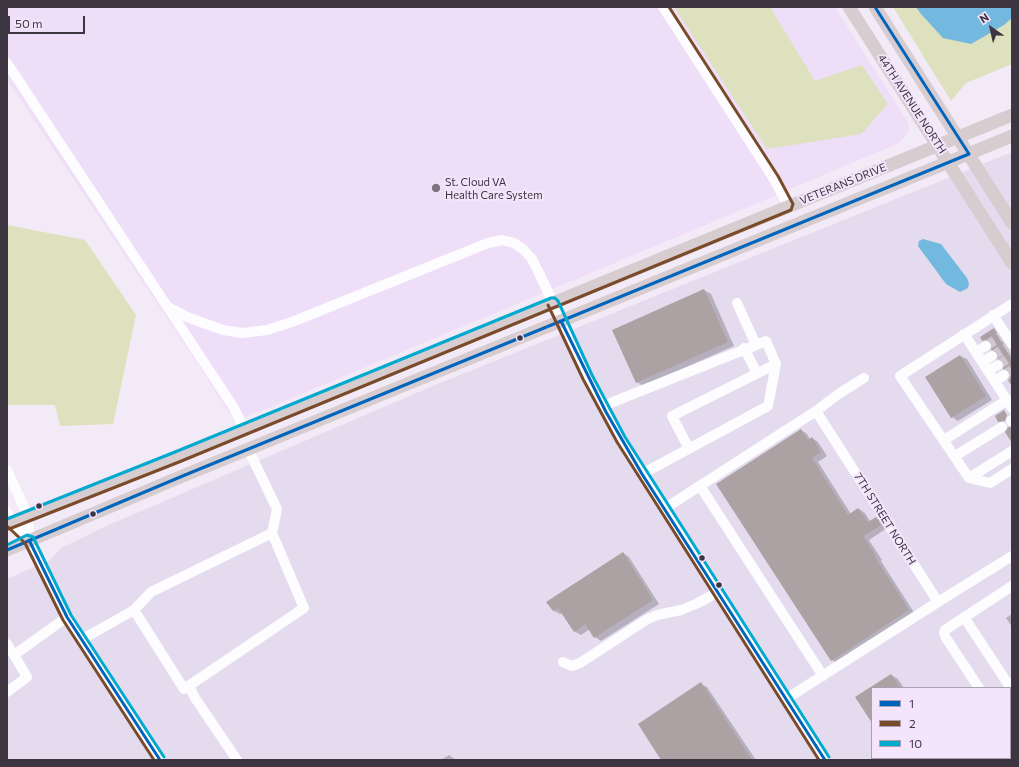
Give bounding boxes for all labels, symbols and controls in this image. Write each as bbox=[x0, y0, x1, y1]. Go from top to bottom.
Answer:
scale bar bbox=[10, 8, 87, 34]
north arrow bbox=[971, 8, 1011, 48]
text: N bbox=[977, 10, 991, 25]
text: 50 m bbox=[15, 16, 43, 30]
street label: 44TH AVENUE NORTH bbox=[875, 52, 949, 156]
street label: VETERANS DRIVE bbox=[798, 161, 888, 207]
place label: St. Cloud VA Health Care System bbox=[445, 175, 543, 201]
marker: St. Cloud VA Health Care System bbox=[430, 182, 442, 194]
unlabelled marker bbox=[515, 333, 525, 343]
street label: 7TH STREET NORTH bbox=[851, 471, 919, 567]
unlabelled marker bbox=[34, 501, 44, 511]
unlabelled marker bbox=[88, 509, 98, 519]
unlabelled marker bbox=[697, 553, 707, 563]
unlabelled marker bbox=[714, 580, 724, 590]
legend bbox=[871, 687, 1011, 759]
text: 1 bbox=[909, 696, 914, 710]
text: 2 bbox=[909, 716, 916, 730]
text: 10 bbox=[909, 736, 922, 750]

